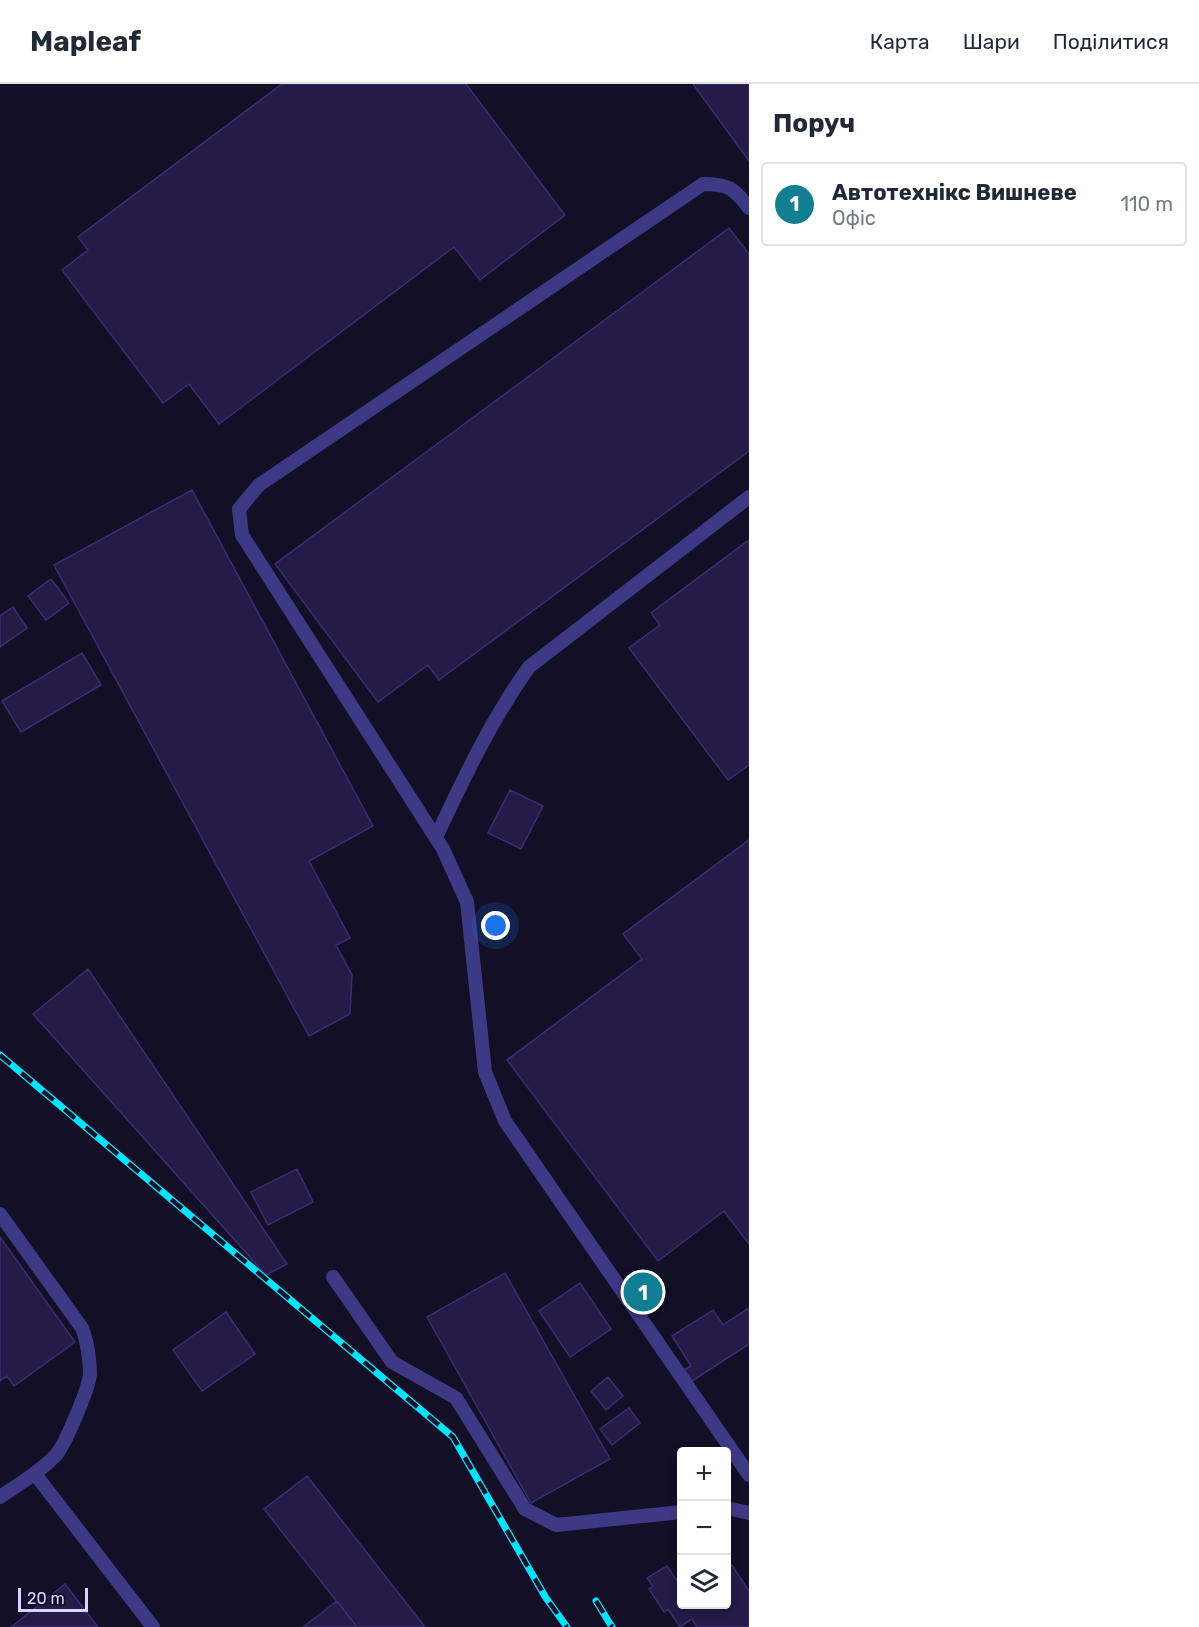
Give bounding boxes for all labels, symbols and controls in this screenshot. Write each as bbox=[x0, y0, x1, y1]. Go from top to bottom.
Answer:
text: Mapleaf bbox=[30, 25, 141, 58]
text: Карта bbox=[870, 29, 930, 54]
text: Шари bbox=[963, 29, 1020, 54]
text: Поділитися bbox=[1053, 29, 1169, 54]
text: Поруч bbox=[773, 108, 855, 139]
text: Автотехнікс Вишневе bbox=[832, 179, 1077, 206]
text: 1 bbox=[790, 192, 799, 216]
text: 110 m bbox=[1121, 192, 1173, 216]
text: Офіс bbox=[832, 206, 876, 230]
your location bbox=[481, 911, 510, 940]
pin: 1 bbox=[624, 1270, 662, 1314]
map controls bbox=[677, 1447, 731, 1609]
button: + bbox=[677, 1447, 731, 1501]
button: − bbox=[677, 1501, 731, 1555]
button: layers bbox=[677, 1555, 731, 1609]
scale bar bbox=[18, 1585, 88, 1612]
text: 20 m bbox=[27, 1589, 65, 1608]

